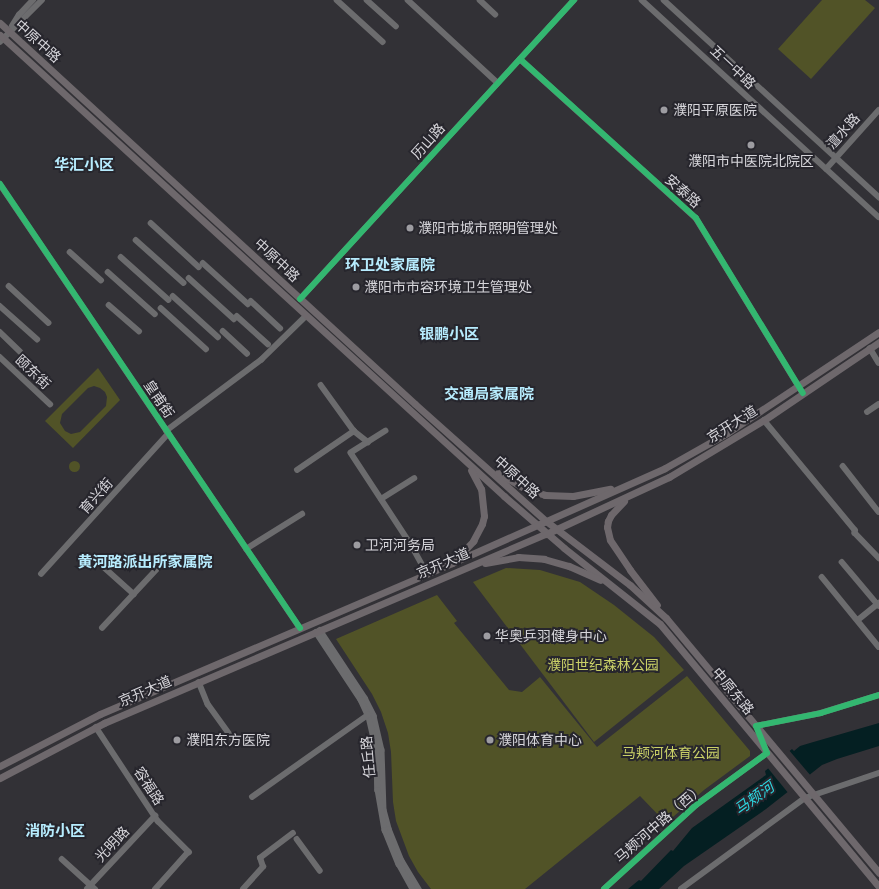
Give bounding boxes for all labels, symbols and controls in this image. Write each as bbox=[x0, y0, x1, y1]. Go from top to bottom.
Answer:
street label: 中原中路 bbox=[12, 16, 64, 66]
street label: 五一中路 bbox=[707, 42, 759, 92]
place label: 濮阳平原医院 bbox=[673, 102, 757, 118]
marker: 濮阳平原医院 bbox=[658, 104, 670, 116]
street label: 澶水路 bbox=[823, 110, 863, 152]
street label: 历山路 bbox=[408, 120, 448, 162]
marker: 濮阳市中医院北院区 bbox=[745, 139, 757, 151]
place label: 濮阳市中医院北院区 bbox=[688, 153, 814, 169]
district label: 华汇小区 bbox=[54, 156, 114, 174]
street label: 安泰路 bbox=[662, 171, 704, 211]
place label: 濮阳市城市照明管理处 bbox=[418, 220, 558, 236]
marker: 濮阳市城市照明管理处 bbox=[405, 223, 415, 233]
street label: 中原中路 bbox=[251, 235, 303, 285]
district label: 环卫处家属院 bbox=[345, 256, 435, 274]
place label: 濮阳市市容环境卫生管理处 bbox=[364, 279, 532, 295]
marker: 濮阳市市容环境卫生管理处 bbox=[351, 282, 361, 292]
district label: 银鹏小区 bbox=[419, 325, 479, 343]
street label: 颐东街 bbox=[12, 352, 54, 392]
street label: 皇甫街 bbox=[140, 377, 178, 421]
district label: 交通局家属院 bbox=[444, 385, 534, 403]
street label: 京开大道 bbox=[704, 402, 760, 446]
street label: 中原中路 bbox=[491, 452, 543, 502]
street label: 育兴街 bbox=[76, 475, 116, 517]
place label: 卫河河务局 bbox=[365, 537, 435, 553]
marker: 卫河河务局 bbox=[352, 540, 362, 550]
street label: 京开大道 bbox=[414, 544, 472, 582]
district label: 黄河路派出所家属院 bbox=[78, 553, 212, 571]
place label: 华奥乒羽健身中心 bbox=[495, 628, 607, 644]
marker: 华奥乒羽健身中心 bbox=[482, 631, 492, 641]
park label: 濮阳世纪森林公园 bbox=[547, 657, 659, 673]
street label: 中原东路 bbox=[709, 664, 757, 718]
street label: 京开大道 bbox=[116, 672, 174, 710]
place label: 濮阳东方医院 bbox=[186, 732, 270, 748]
place label: 濮阳体育中心 bbox=[498, 732, 582, 748]
marker: 濮阳东方医院 bbox=[171, 734, 183, 746]
street label: 任丘路 bbox=[358, 735, 378, 779]
marker: 濮阳体育中心 bbox=[485, 735, 495, 745]
park label: 马颊河体育公园 bbox=[622, 745, 720, 761]
street label: 容福路 bbox=[131, 764, 167, 808]
water label: 马颊河 bbox=[731, 777, 777, 819]
street label: 马颊河中路（西） bbox=[611, 780, 707, 866]
district label: 消防小区 bbox=[25, 822, 85, 840]
street label: 光明路 bbox=[92, 823, 132, 865]

